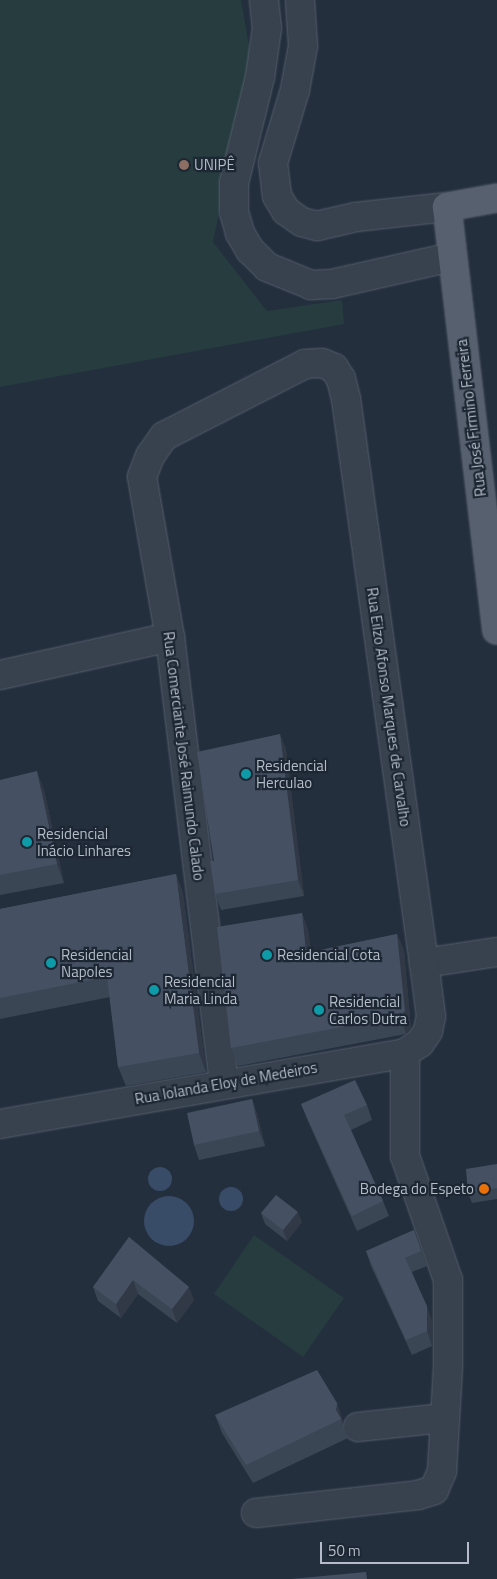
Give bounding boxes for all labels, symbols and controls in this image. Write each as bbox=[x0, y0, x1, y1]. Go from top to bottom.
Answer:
place label: UNIPÊ bbox=[194, 156, 235, 174]
marker: UNIPÊ bbox=[178, 159, 190, 171]
street label: Rua José Firmino Ferreira bbox=[452, 338, 490, 498]
street label: Rua Eilzo Afonso Marques de Carvalho bbox=[363, 586, 415, 828]
street label: Rua Comerciante José Raimundo Calado bbox=[160, 630, 208, 882]
place label: Residencial Herculao bbox=[256, 756, 327, 791]
marker: Residencial Herculao bbox=[240, 768, 252, 780]
place label: Residencial Inácio Linhares bbox=[37, 824, 131, 859]
marker: Residencial Inácio Linhares bbox=[21, 836, 33, 848]
place label: Residencial Napoles bbox=[61, 945, 132, 980]
place label: Residencial Cota bbox=[277, 946, 380, 964]
marker: Residencial Cota bbox=[261, 949, 273, 961]
marker: Residencial Napoles bbox=[45, 957, 57, 969]
place label: Residencial Maria Linda bbox=[164, 972, 237, 1007]
marker: Residencial Maria Linda bbox=[148, 984, 160, 996]
place label: Residencial Carlos Dutra bbox=[329, 992, 407, 1027]
marker: Residencial Carlos Dutra bbox=[313, 1004, 325, 1016]
street label: Rua Iolanda Eloy de Medeiros bbox=[133, 1058, 319, 1108]
place label: Bodega do Espeto bbox=[360, 1180, 474, 1198]
marker: Bodega do Espeto bbox=[478, 1183, 490, 1195]
scale bar bbox=[322, 1532, 471, 1564]
text: 50 m bbox=[328, 1539, 361, 1562]

